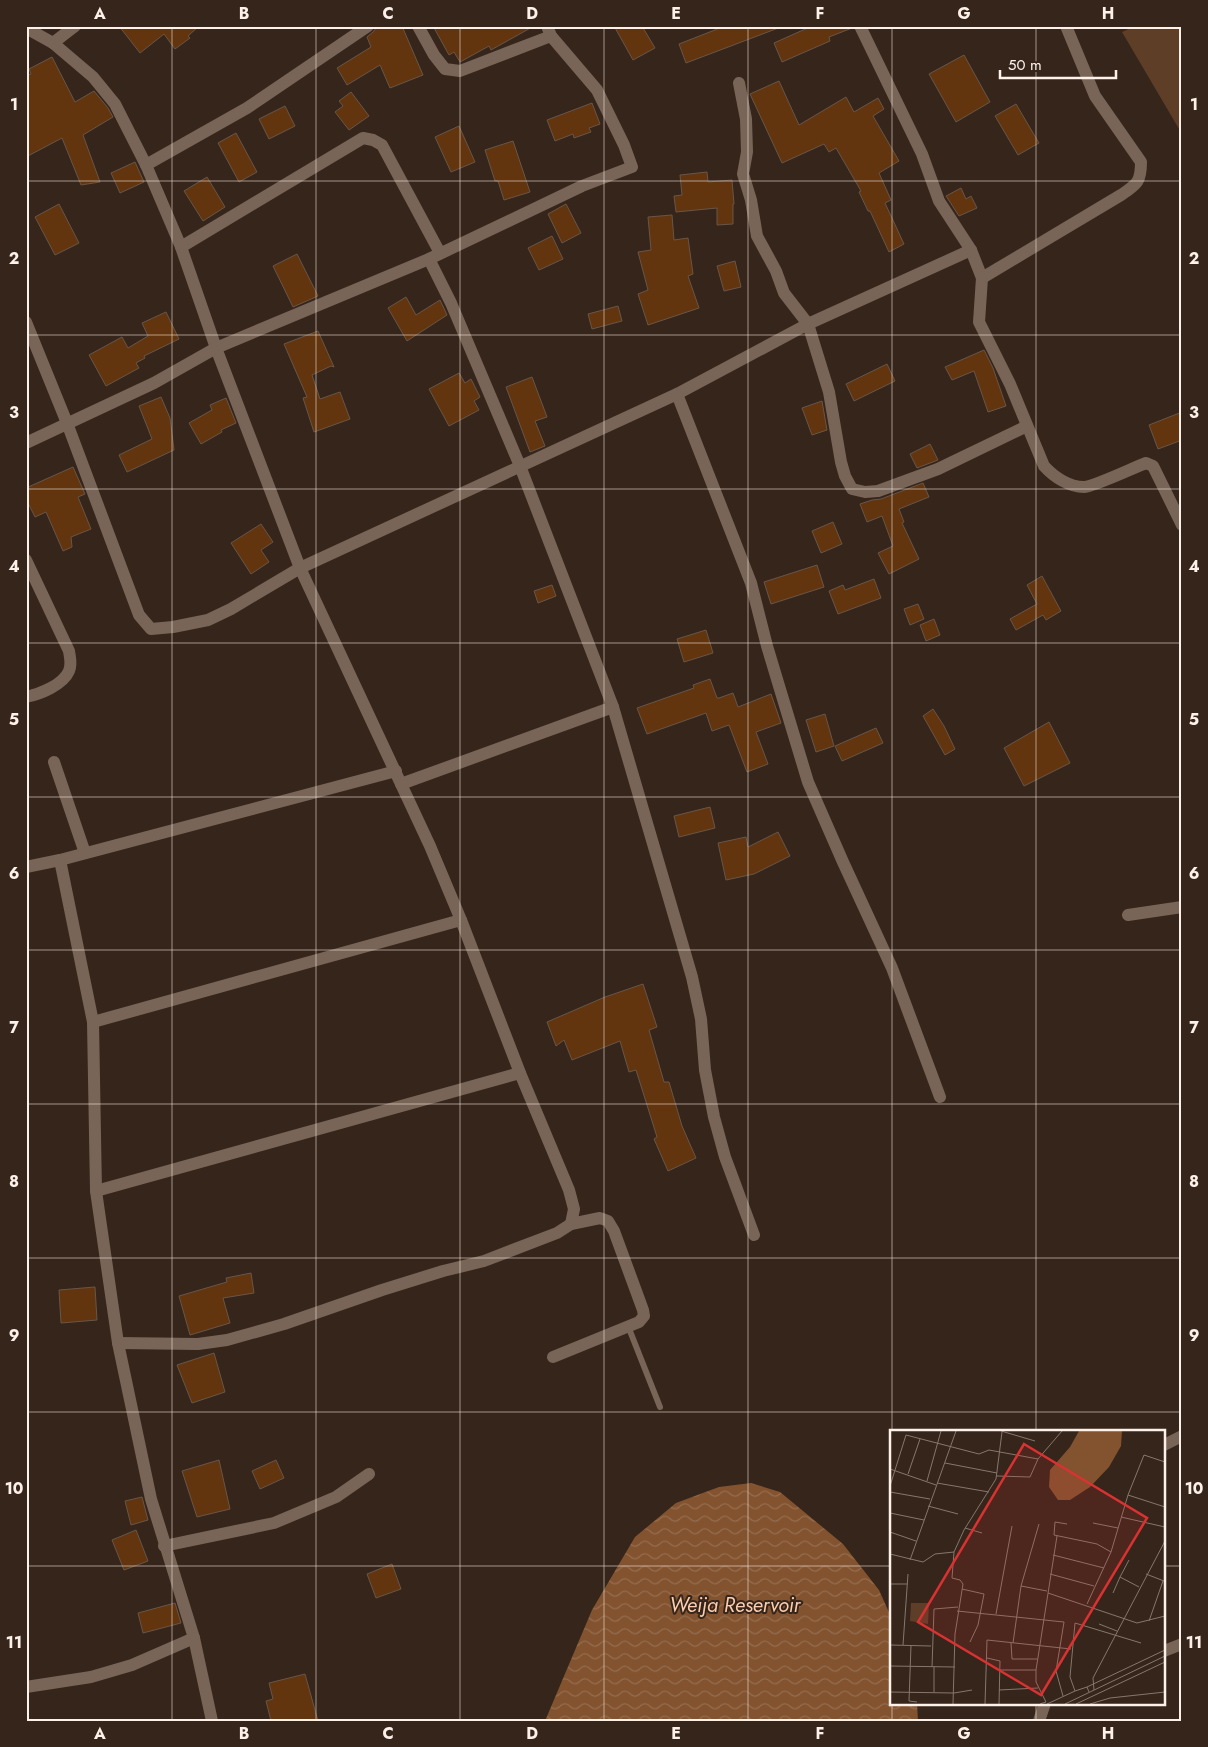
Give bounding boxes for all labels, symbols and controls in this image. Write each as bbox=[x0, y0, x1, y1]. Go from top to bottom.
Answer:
text: A bbox=[93, 2, 106, 25]
text: B bbox=[239, 2, 249, 25]
text: C bbox=[382, 2, 394, 25]
text: D bbox=[526, 2, 538, 25]
text: E bbox=[671, 2, 681, 25]
text: F bbox=[816, 2, 824, 25]
text: G bbox=[957, 2, 971, 25]
text: H bbox=[1102, 2, 1114, 25]
scale bar bbox=[1000, 48, 1117, 80]
text: 50 m bbox=[1008, 54, 1042, 76]
text: 1 bbox=[10, 93, 18, 116]
text: 1 bbox=[1190, 93, 1198, 116]
text: 2 bbox=[9, 247, 19, 270]
text: 2 bbox=[1189, 247, 1199, 270]
text: 3 bbox=[9, 401, 19, 424]
text: 3 bbox=[1189, 401, 1199, 424]
text: 4 bbox=[8, 555, 20, 578]
text: 4 bbox=[1188, 555, 1200, 578]
text: 5 bbox=[9, 708, 19, 731]
text: 5 bbox=[1189, 708, 1199, 731]
text: 6 bbox=[9, 862, 19, 885]
text: 6 bbox=[1189, 862, 1199, 885]
text: 7 bbox=[9, 1016, 19, 1039]
text: 7 bbox=[1189, 1016, 1199, 1039]
text: 8 bbox=[9, 1170, 19, 1193]
text: 8 bbox=[1189, 1170, 1199, 1193]
text: 9 bbox=[9, 1324, 19, 1347]
text: 9 bbox=[1189, 1324, 1199, 1347]
inset map bbox=[890, 1430, 1166, 1704]
text: 10 bbox=[5, 1477, 23, 1500]
text: 10 bbox=[1185, 1477, 1203, 1500]
water label: Weija Reservoir bbox=[669, 1591, 802, 1620]
text: 11 bbox=[6, 1631, 22, 1654]
text: 11 bbox=[1186, 1631, 1202, 1654]
text: A bbox=[93, 1722, 106, 1745]
text: B bbox=[239, 1722, 249, 1745]
text: C bbox=[382, 1722, 394, 1745]
text: D bbox=[526, 1722, 538, 1745]
text: E bbox=[671, 1722, 681, 1745]
text: F bbox=[816, 1722, 824, 1745]
text: G bbox=[957, 1722, 971, 1745]
text: H bbox=[1102, 1722, 1114, 1745]

